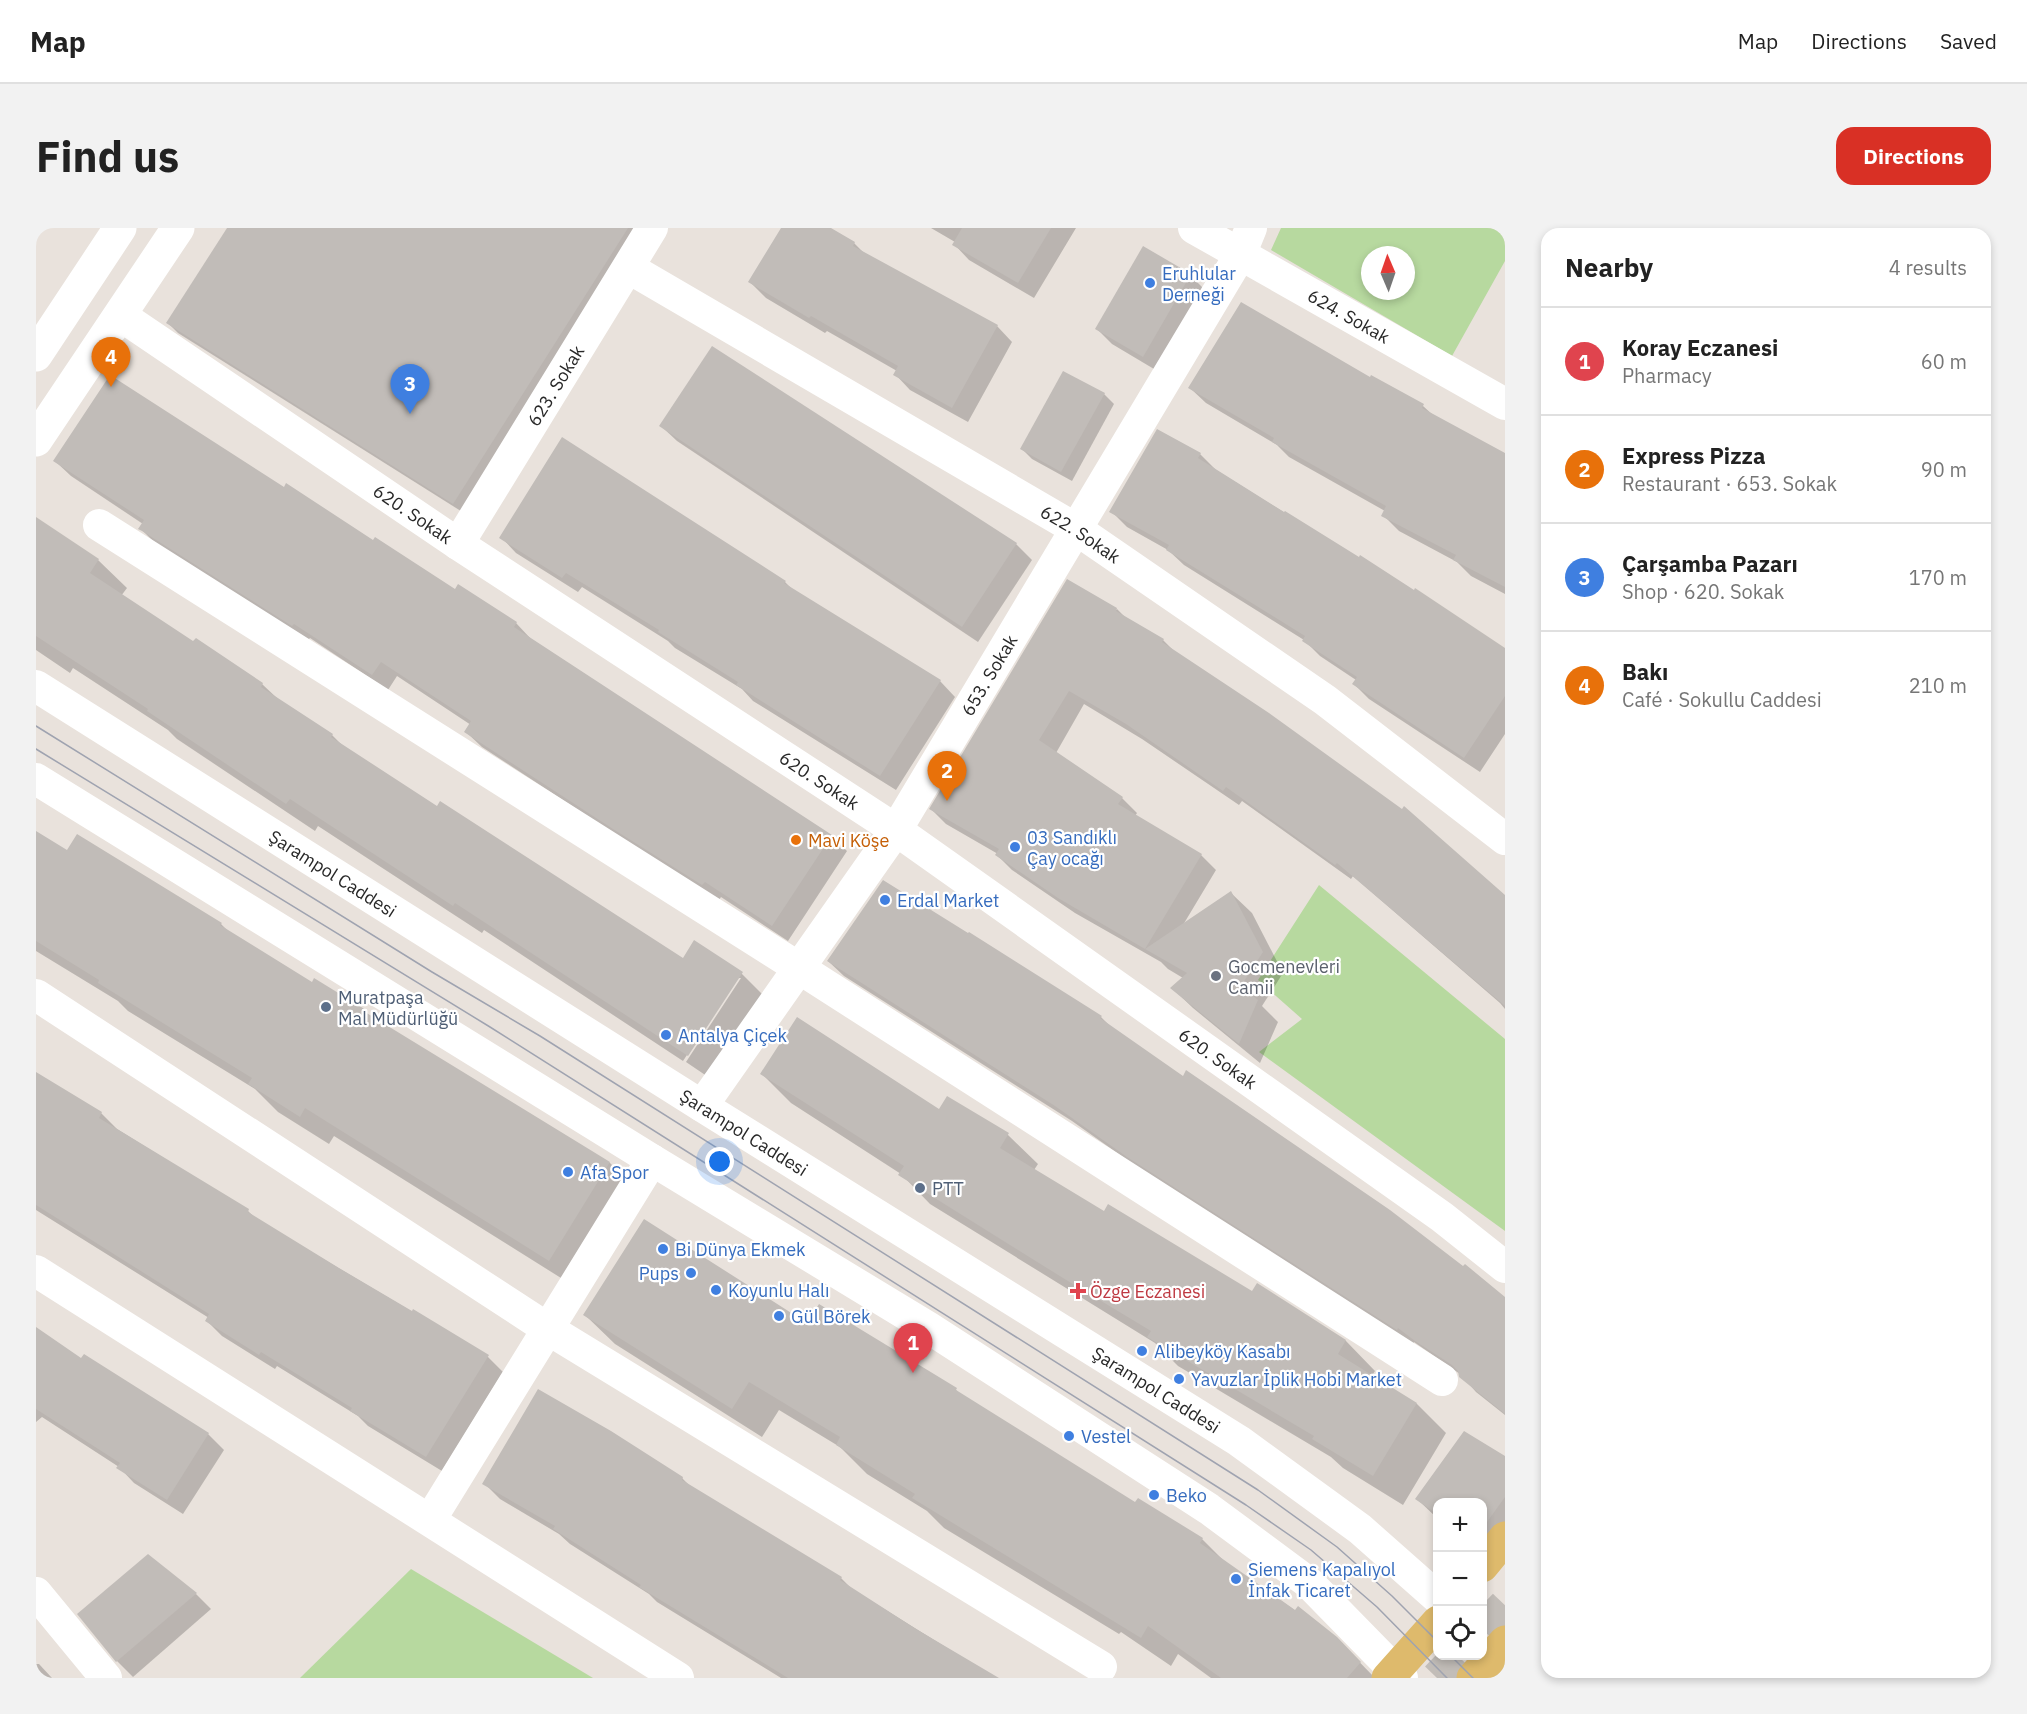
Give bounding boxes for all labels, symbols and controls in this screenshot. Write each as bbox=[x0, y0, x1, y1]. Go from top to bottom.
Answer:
text: Map bbox=[30, 23, 86, 60]
text: Map bbox=[1738, 27, 1778, 55]
text: Directions bbox=[1811, 27, 1907, 55]
text: Saved bbox=[1940, 27, 1997, 55]
button: Directions bbox=[1836, 127, 1991, 185]
text: Find us bbox=[36, 129, 179, 184]
north arrow bbox=[1361, 246, 1415, 300]
text: Nearby bbox=[1565, 250, 1653, 284]
text: 4 results bbox=[1889, 254, 1967, 281]
place label: Eruhlular Derneği bbox=[1162, 262, 1236, 306]
marker: Eruhlular Derneği bbox=[1143, 276, 1157, 290]
street label: 624. Sokak bbox=[1304, 283, 1394, 348]
text: Koray Eczanesi bbox=[1622, 333, 1778, 362]
pin: 4 bbox=[92, 338, 130, 387]
street label: 623. Sokak bbox=[522, 340, 589, 430]
text: 1 bbox=[1579, 348, 1591, 375]
text: 60 m bbox=[1921, 348, 1967, 375]
text: Pharmacy bbox=[1622, 362, 1712, 389]
pin: 3 bbox=[390, 364, 430, 414]
text: Express Pizza bbox=[1622, 441, 1765, 470]
text: 2 bbox=[1579, 456, 1591, 483]
text: 90 m bbox=[1921, 456, 1967, 483]
text: Restaurant · 653. Sokak bbox=[1622, 470, 1837, 497]
street label: 620. Sokak bbox=[369, 479, 457, 549]
street label: 622. Sokak bbox=[1037, 499, 1126, 568]
text: Çarşamba Pazarı bbox=[1622, 549, 1798, 578]
text: 3 bbox=[1579, 564, 1591, 591]
text: 170 m bbox=[1909, 564, 1967, 591]
text: Shop · 620. Sokak bbox=[1622, 578, 1784, 605]
street label: 653. Sokak bbox=[956, 630, 1022, 720]
text: Bakı bbox=[1622, 657, 1668, 686]
text: 4 bbox=[1579, 672, 1591, 699]
text: 210 m bbox=[1909, 672, 1967, 699]
text: Café · Sokullu Caddesi bbox=[1622, 686, 1822, 713]
street label: 620. Sokak bbox=[775, 746, 864, 815]
pin: 2 bbox=[928, 752, 966, 801]
street label: Şarampol Caddesi bbox=[265, 824, 401, 922]
place label: 03 Sandıklı Çay ocağı bbox=[1027, 826, 1117, 870]
place label: Mavi Köşe bbox=[808, 829, 889, 852]
marker: Mavi Köşe bbox=[789, 833, 803, 847]
marker: 03 Sandıklı Çay ocağı bbox=[1008, 840, 1022, 854]
place label: Erdal Market bbox=[897, 889, 999, 912]
marker: Erdal Market bbox=[878, 893, 892, 907]
place label: Gocmenevleri Camii bbox=[1228, 955, 1340, 999]
marker: Gocmenevleri Camii bbox=[1209, 969, 1223, 983]
place label: Muratpaşa Mal Müdürlüğü bbox=[338, 986, 458, 1030]
marker: Muratpaşa Mal Müdürlüğü bbox=[319, 1000, 333, 1014]
street label: 620. Sokak bbox=[1174, 1023, 1262, 1094]
place label: Antalya Çiçek bbox=[678, 1024, 788, 1047]
marker: Antalya Çiçek bbox=[659, 1028, 673, 1042]
street label: Şarampol Caddesi bbox=[676, 1084, 812, 1181]
your location bbox=[705, 1147, 734, 1176]
place label: Afa Spor bbox=[580, 1161, 649, 1184]
marker: Afa Spor bbox=[561, 1165, 575, 1179]
place label: PTT bbox=[932, 1177, 964, 1200]
marker: PTT bbox=[913, 1181, 927, 1195]
place label: Bi Dünya Ekmek bbox=[675, 1238, 806, 1261]
marker: Bi Dünya Ekmek bbox=[656, 1242, 670, 1256]
place label: Pups bbox=[639, 1262, 679, 1285]
marker: Pups bbox=[684, 1266, 698, 1280]
place label: Koyunlu Halı bbox=[728, 1279, 829, 1302]
place label: Özge Eczanesi bbox=[1090, 1280, 1205, 1303]
marker: Koyunlu Halı bbox=[709, 1283, 723, 1297]
marker: Özge Eczanesi bbox=[1071, 1284, 1085, 1298]
place label: Gül Börek bbox=[791, 1305, 871, 1328]
marker: Gül Börek bbox=[772, 1309, 786, 1323]
pin: 1 bbox=[894, 1324, 932, 1373]
place label: Alibeyköy Kasabı bbox=[1154, 1340, 1291, 1363]
street label: Şarampol Caddesi bbox=[1088, 1341, 1225, 1438]
marker: Alibeyköy Kasabı bbox=[1135, 1344, 1149, 1358]
place label: Yavuzlar İplik Hobi Market bbox=[1191, 1368, 1402, 1391]
marker: Yavuzlar İplik Hobi Market bbox=[1172, 1372, 1186, 1386]
place label: Vestel bbox=[1081, 1425, 1131, 1448]
marker: Vestel bbox=[1062, 1429, 1076, 1443]
place label: Beko bbox=[1166, 1484, 1207, 1507]
marker: Beko bbox=[1147, 1488, 1161, 1502]
map controls bbox=[1433, 1498, 1487, 1660]
button: + bbox=[1433, 1498, 1487, 1552]
button: − bbox=[1433, 1552, 1487, 1606]
place label: Siemens Kapalıyol İnfak Ticaret bbox=[1248, 1558, 1396, 1602]
marker: Siemens Kapalıyol İnfak Ticaret bbox=[1229, 1572, 1243, 1586]
button: locate bbox=[1433, 1606, 1487, 1660]

